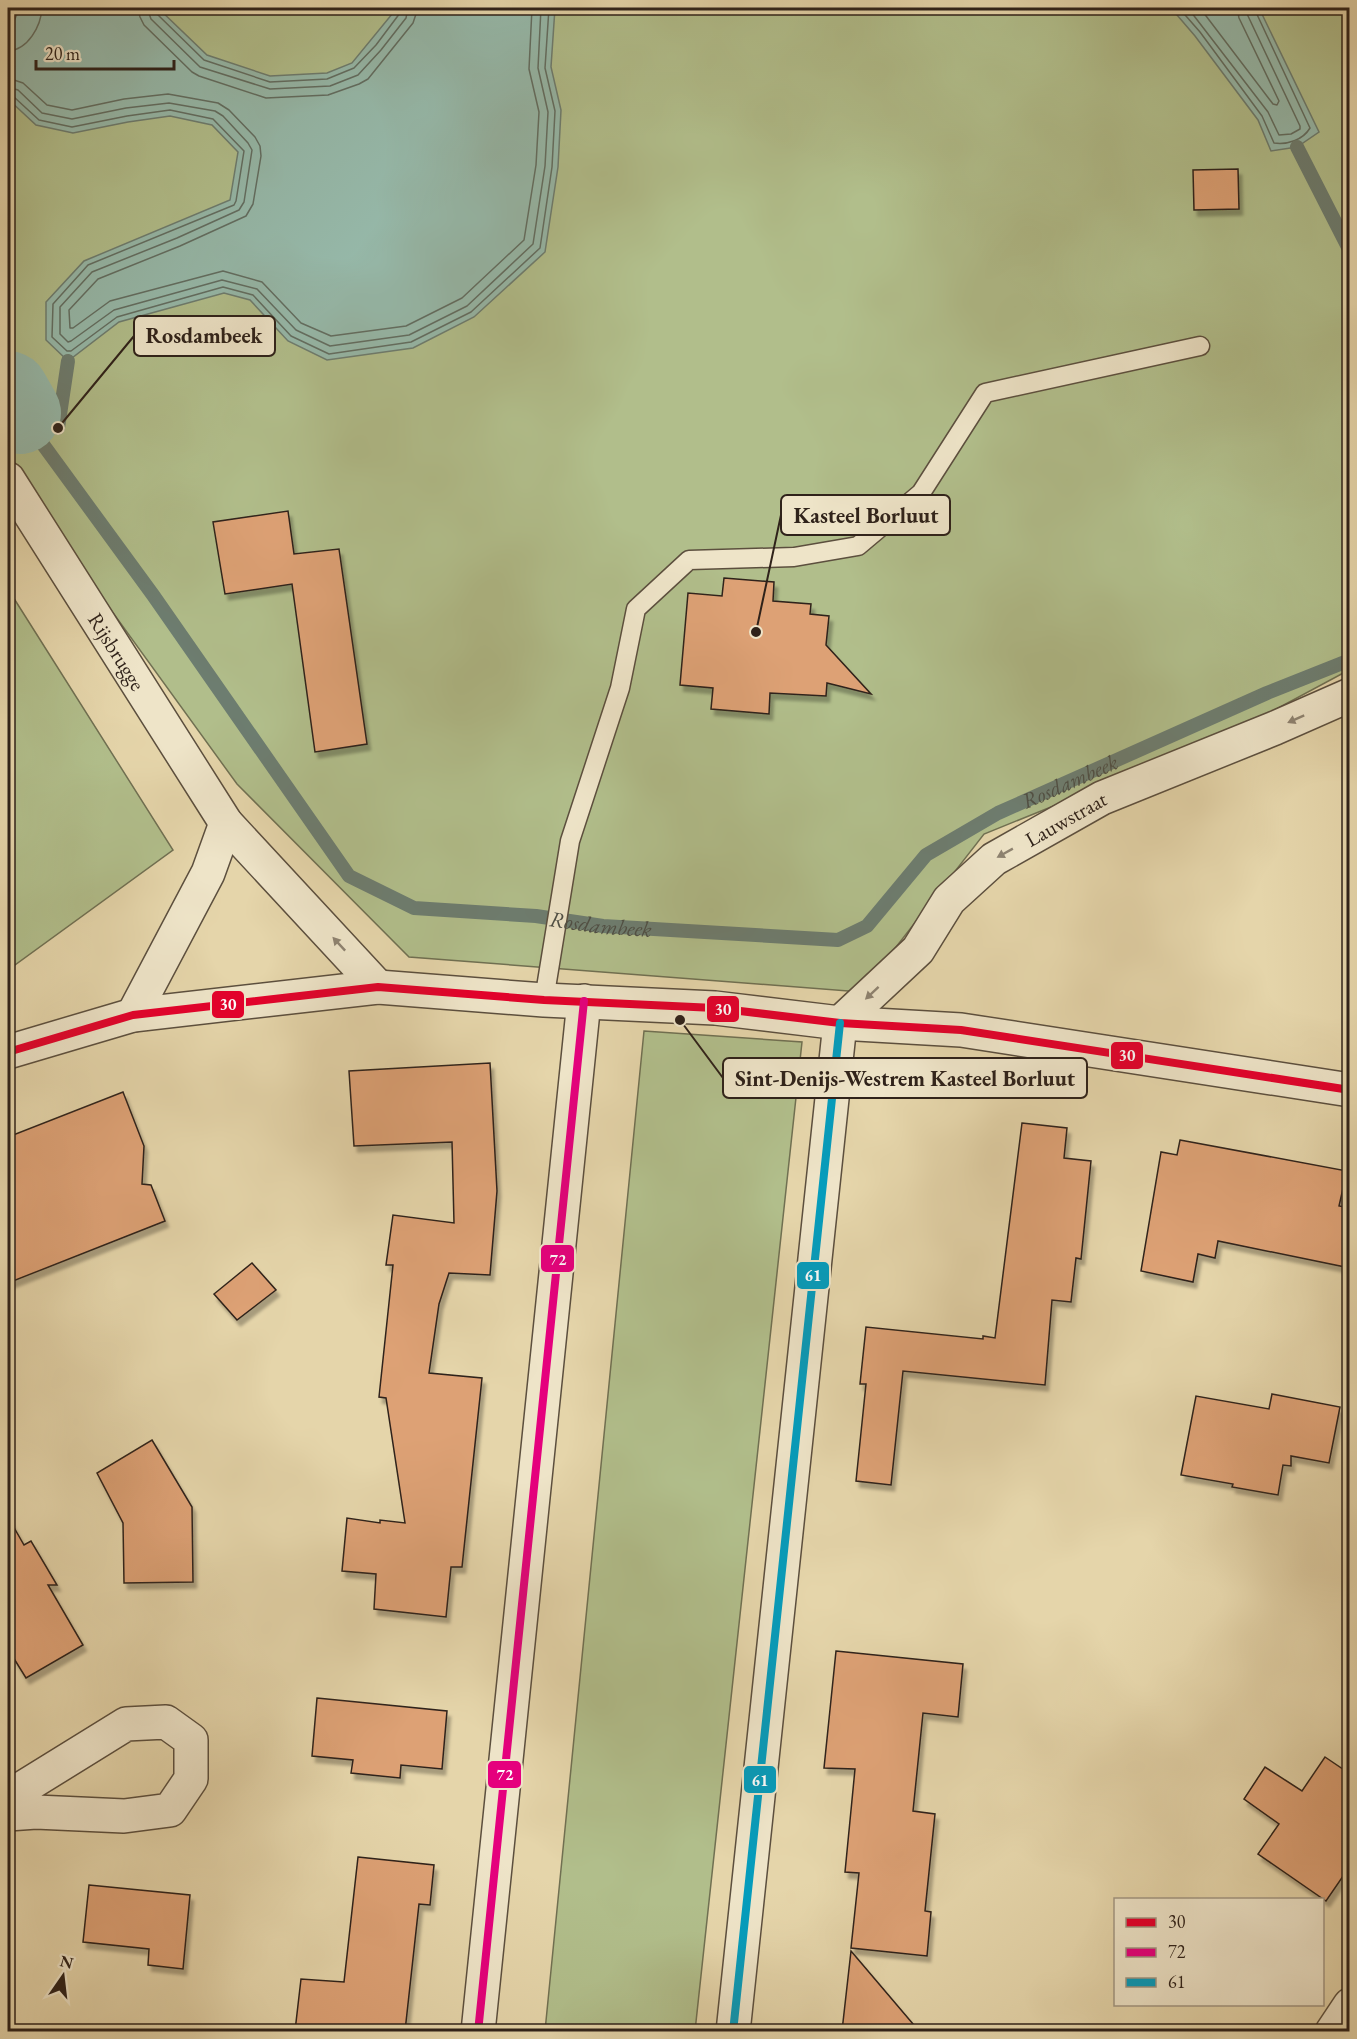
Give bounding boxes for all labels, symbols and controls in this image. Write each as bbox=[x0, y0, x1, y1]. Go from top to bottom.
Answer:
scale bar bbox=[36, 33, 174, 71]
text: 20 m bbox=[45, 42, 80, 65]
callout: Rosdambeek bbox=[134, 316, 275, 356]
text: Rosdambeek bbox=[145, 321, 264, 350]
callout: Kasteel Borluut bbox=[781, 495, 950, 535]
text: Kasteel Borluut bbox=[794, 501, 939, 530]
street label: Rijsbrugge bbox=[82, 607, 152, 695]
one-way arrow bbox=[1287, 715, 1305, 724]
water label: Rosdambeek bbox=[1017, 747, 1122, 815]
street label: Lauwstraat bbox=[1020, 784, 1111, 852]
one-way arrow bbox=[996, 848, 1013, 858]
water label: Rosdambeek bbox=[548, 904, 653, 943]
one-way arrow bbox=[333, 937, 346, 952]
one-way arrow bbox=[865, 986, 880, 999]
line badge: 30 bbox=[211, 990, 245, 1019]
text: 30 bbox=[220, 994, 237, 1015]
line badge: 30 bbox=[706, 995, 740, 1023]
text: 30 bbox=[715, 999, 732, 1020]
line badge: 30 bbox=[1110, 1041, 1144, 1070]
text: 30 bbox=[1119, 1045, 1136, 1066]
callout: Sint-Denijs-Westrem Kasteel Borluut bbox=[723, 1058, 1087, 1098]
text: Sint-Denijs-Westrem Kasteel Borluut bbox=[735, 1064, 1076, 1093]
line badge: 72 bbox=[540, 1244, 575, 1273]
text: 72 bbox=[550, 1249, 567, 1270]
line badge: 61 bbox=[796, 1261, 830, 1290]
text: 61 bbox=[805, 1265, 821, 1286]
line badge: 72 bbox=[487, 1760, 522, 1789]
text: 72 bbox=[497, 1764, 514, 1785]
line badge: 61 bbox=[743, 1765, 777, 1794]
text: 61 bbox=[752, 1770, 768, 1791]
legend bbox=[1114, 1898, 1324, 2006]
text: 30 bbox=[1168, 1910, 1186, 1933]
text: 72 bbox=[1168, 1940, 1186, 1963]
north arrow bbox=[33, 1946, 93, 2006]
text: N bbox=[58, 1950, 75, 1974]
text: 61 bbox=[1168, 1970, 1185, 1993]

